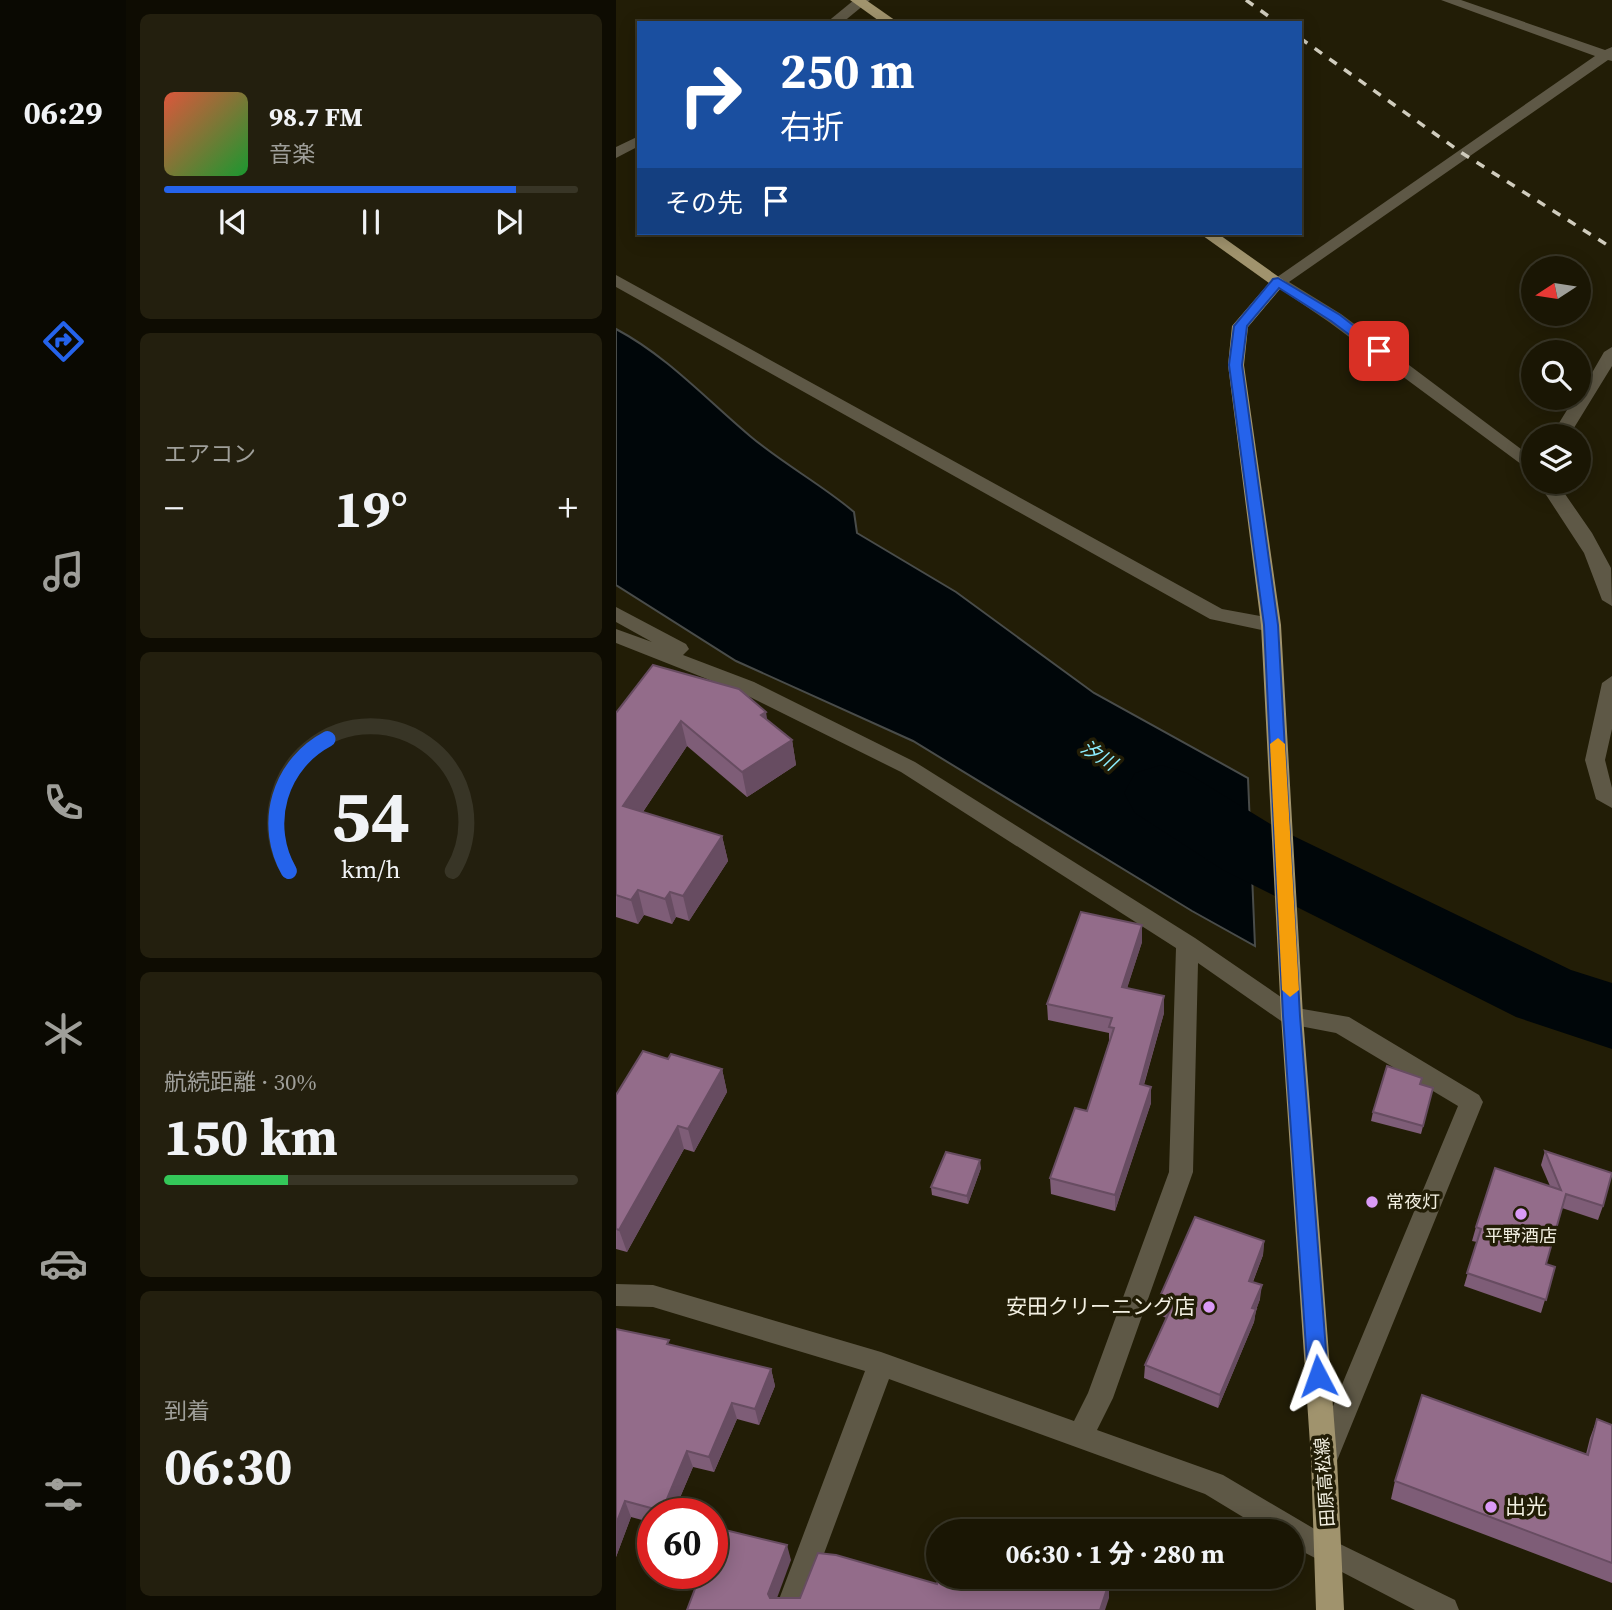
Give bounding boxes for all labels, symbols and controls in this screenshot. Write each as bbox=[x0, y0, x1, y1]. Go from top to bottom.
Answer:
text: 250 m bbox=[780, 37, 915, 104]
icon: right bbox=[665, 49, 756, 140]
text: 06:29 bbox=[24, 91, 102, 135]
text: 98.7 FM bbox=[269, 99, 363, 135]
text: 右折 bbox=[780, 105, 844, 149]
text: 音楽 bbox=[269, 138, 315, 170]
icon: arrive bbox=[757, 182, 795, 220]
text: その先 bbox=[665, 185, 743, 221]
icon: previous bbox=[214, 203, 252, 241]
icon: pause bbox=[352, 203, 390, 241]
icon: next bbox=[490, 203, 528, 241]
north arrow bbox=[1521, 256, 1591, 326]
map controls bbox=[1521, 256, 1591, 494]
icon: directions bbox=[39, 317, 88, 366]
pin bbox=[1349, 321, 1409, 381]
icon: arrive bbox=[1360, 332, 1398, 370]
button: search bbox=[1521, 340, 1591, 410]
button: layers bbox=[1521, 424, 1591, 494]
text: エアコン bbox=[164, 438, 256, 470]
text: 19° bbox=[334, 473, 408, 544]
text: − bbox=[164, 482, 184, 534]
text: + bbox=[558, 482, 578, 534]
icon: music bbox=[39, 547, 88, 596]
water label: 汐川 bbox=[1076, 734, 1124, 777]
text: 54 bbox=[332, 766, 410, 865]
icon: phone bbox=[39, 778, 88, 827]
text: km/h bbox=[341, 852, 401, 886]
icon: climate bbox=[39, 1009, 88, 1058]
text: 航続距離 · 30% bbox=[164, 1066, 317, 1098]
text: 150 km bbox=[164, 1101, 338, 1172]
place label: 常夜灯 bbox=[1386, 1189, 1440, 1214]
marker: 常夜灯 bbox=[1364, 1194, 1380, 1210]
marker: 平野酒店 bbox=[1513, 1206, 1529, 1222]
place label: 平野酒店 bbox=[1485, 1223, 1557, 1248]
icon: car bbox=[39, 1239, 88, 1288]
place label: 安田クリーニング店 bbox=[1006, 1292, 1195, 1321]
marker: 安田クリーニング店 bbox=[1201, 1299, 1217, 1315]
position arrow bbox=[1281, 1339, 1355, 1413]
text: 到着 bbox=[164, 1395, 210, 1427]
text: 06:30 bbox=[164, 1430, 292, 1501]
street label: 田原高松線 bbox=[1309, 1436, 1340, 1528]
icon: filters bbox=[39, 1470, 88, 1519]
place label: 出光 bbox=[1505, 1492, 1547, 1521]
speed limit sign: 60 bbox=[637, 1498, 728, 1589]
marker: 出光 bbox=[1483, 1499, 1499, 1515]
text: 06:30 · 1 分 · 280 m bbox=[1005, 1536, 1225, 1572]

